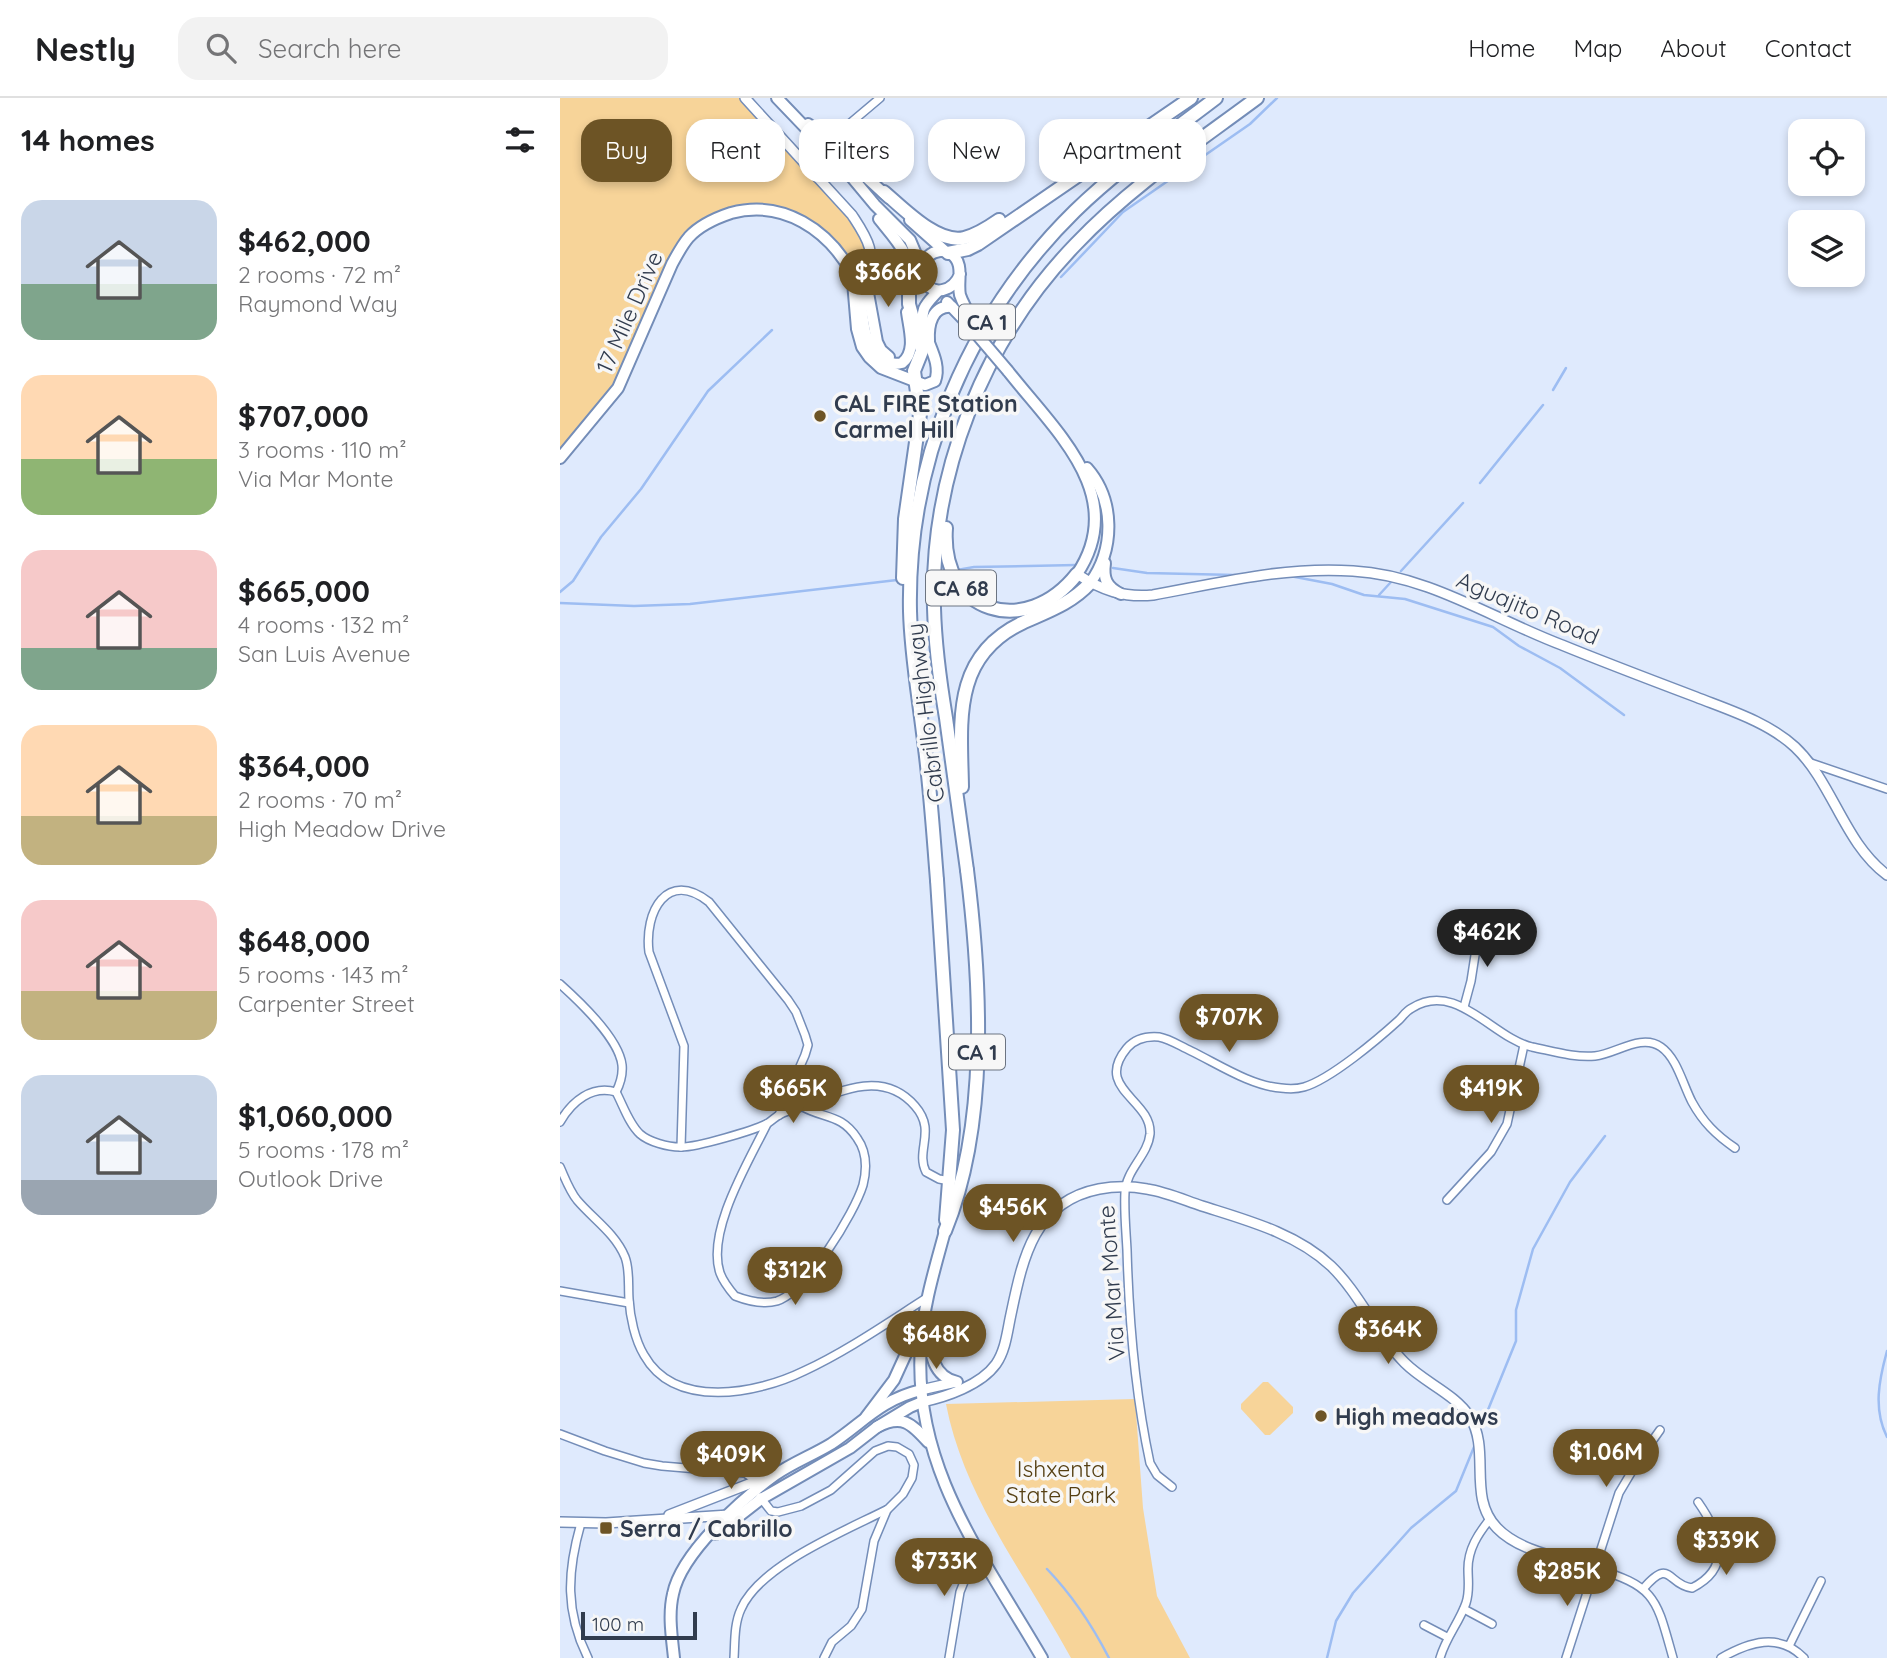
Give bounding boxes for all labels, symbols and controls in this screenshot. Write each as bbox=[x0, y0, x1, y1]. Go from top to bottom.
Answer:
search box bbox=[178, 17, 668, 80]
text: Nestly bbox=[35, 28, 136, 69]
icon: search bbox=[202, 29, 240, 67]
text: Search here bbox=[258, 32, 401, 65]
text: Home bbox=[1468, 33, 1535, 63]
text: Map bbox=[1573, 33, 1622, 63]
text: About bbox=[1660, 33, 1727, 63]
text: Contact bbox=[1765, 33, 1852, 63]
chip: Buy bbox=[581, 119, 672, 182]
chip: Rent bbox=[686, 119, 785, 182]
chip: Filters bbox=[799, 119, 914, 182]
chip: New bbox=[928, 119, 1025, 182]
chip: Apartment bbox=[1039, 119, 1206, 182]
map controls bbox=[1788, 119, 1865, 287]
button: locate bbox=[1788, 119, 1865, 196]
text: 14 homes bbox=[21, 121, 155, 159]
icon: filters bbox=[501, 121, 539, 159]
button: layers bbox=[1788, 210, 1865, 287]
text: $462,000 bbox=[238, 222, 371, 260]
icon: home bbox=[77, 228, 161, 312]
street label: 17 Mile Drive bbox=[589, 247, 669, 377]
pin: $366K bbox=[839, 250, 937, 309]
text: $366K bbox=[855, 257, 921, 286]
text: 2 rooms · 72 m² bbox=[238, 260, 401, 289]
text: Raymond Way bbox=[238, 289, 398, 318]
road number: CA 1 bbox=[959, 304, 1015, 340]
place label: CAL FIRE Station Carmel Hill bbox=[834, 389, 1018, 444]
text: $707,000 bbox=[238, 397, 369, 435]
icon: home bbox=[77, 403, 161, 487]
marker: CAL FIRE Station Carmel Hill bbox=[812, 408, 828, 424]
text: 3 rooms · 110 m² bbox=[238, 435, 407, 464]
text: Via Mar Monte bbox=[238, 464, 393, 493]
street label: Aguajito Road bbox=[1452, 565, 1604, 651]
road number: CA 68 bbox=[926, 570, 996, 606]
text: $665,000 bbox=[238, 572, 370, 610]
icon: home bbox=[77, 578, 161, 662]
text: 4 rooms · 132 m² bbox=[238, 610, 409, 639]
street label: Cabrillo Highway bbox=[900, 622, 950, 804]
text: San Luis Avenue bbox=[238, 639, 410, 668]
text: $364,000 bbox=[238, 747, 370, 785]
icon: home bbox=[77, 753, 161, 837]
text: 2 rooms · 70 m² bbox=[238, 785, 402, 814]
text: High Meadow Drive bbox=[238, 814, 446, 843]
pin: $462K bbox=[1438, 910, 1536, 969]
text: $462K bbox=[1453, 917, 1521, 946]
text: $648,000 bbox=[238, 922, 370, 960]
icon: home bbox=[77, 928, 161, 1012]
text: 5 rooms · 143 m² bbox=[238, 960, 409, 989]
text: Carpenter Street bbox=[238, 989, 415, 1018]
pin: $707K bbox=[1180, 995, 1278, 1054]
text: $707K bbox=[1195, 1002, 1263, 1031]
road number: CA 1 bbox=[949, 1034, 1005, 1070]
pin: $665K bbox=[744, 1066, 842, 1125]
pin: $419K bbox=[1442, 1066, 1540, 1125]
text: $665K bbox=[759, 1073, 827, 1102]
text: $419K bbox=[1459, 1073, 1523, 1102]
text: $1,060,000 bbox=[238, 1097, 393, 1135]
icon: home bbox=[77, 1103, 161, 1187]
text: 5 rooms · 178 m² bbox=[238, 1135, 409, 1164]
text: Outlook Drive bbox=[238, 1164, 383, 1193]
pin: $456K bbox=[964, 1184, 1062, 1244]
text: $456K bbox=[979, 1192, 1047, 1221]
street label: Via Mar Monte bbox=[1091, 1204, 1131, 1362]
pin: $312K bbox=[746, 1248, 844, 1307]
text: $312K bbox=[763, 1255, 827, 1284]
pin: $364K bbox=[1339, 1306, 1437, 1366]
pin: $648K bbox=[887, 1312, 985, 1371]
text: $364K bbox=[1354, 1314, 1422, 1343]
text: $648K bbox=[902, 1319, 970, 1348]
place label: High meadows bbox=[1335, 1402, 1498, 1431]
marker: High meadows bbox=[1313, 1408, 1329, 1424]
pin: $1.06M bbox=[1549, 1430, 1663, 1489]
pin: $409K bbox=[682, 1432, 780, 1491]
text: $1.06M bbox=[1569, 1437, 1643, 1466]
text: $409K bbox=[696, 1439, 766, 1468]
park label: Ishxenta State Park bbox=[1006, 1454, 1116, 1509]
place label: Serra / Cabrillo bbox=[620, 1514, 793, 1543]
pin: $339K bbox=[1677, 1518, 1775, 1577]
marker: Serra / Cabrillo bbox=[598, 1520, 614, 1536]
text: $339K bbox=[1693, 1525, 1759, 1554]
pin: $733K bbox=[895, 1538, 993, 1598]
text: $733K bbox=[911, 1546, 977, 1575]
pin: $285K bbox=[1518, 1548, 1616, 1608]
text: $285K bbox=[1533, 1556, 1601, 1585]
scale bar bbox=[581, 1609, 696, 1641]
text: 100 m bbox=[592, 1612, 644, 1636]

